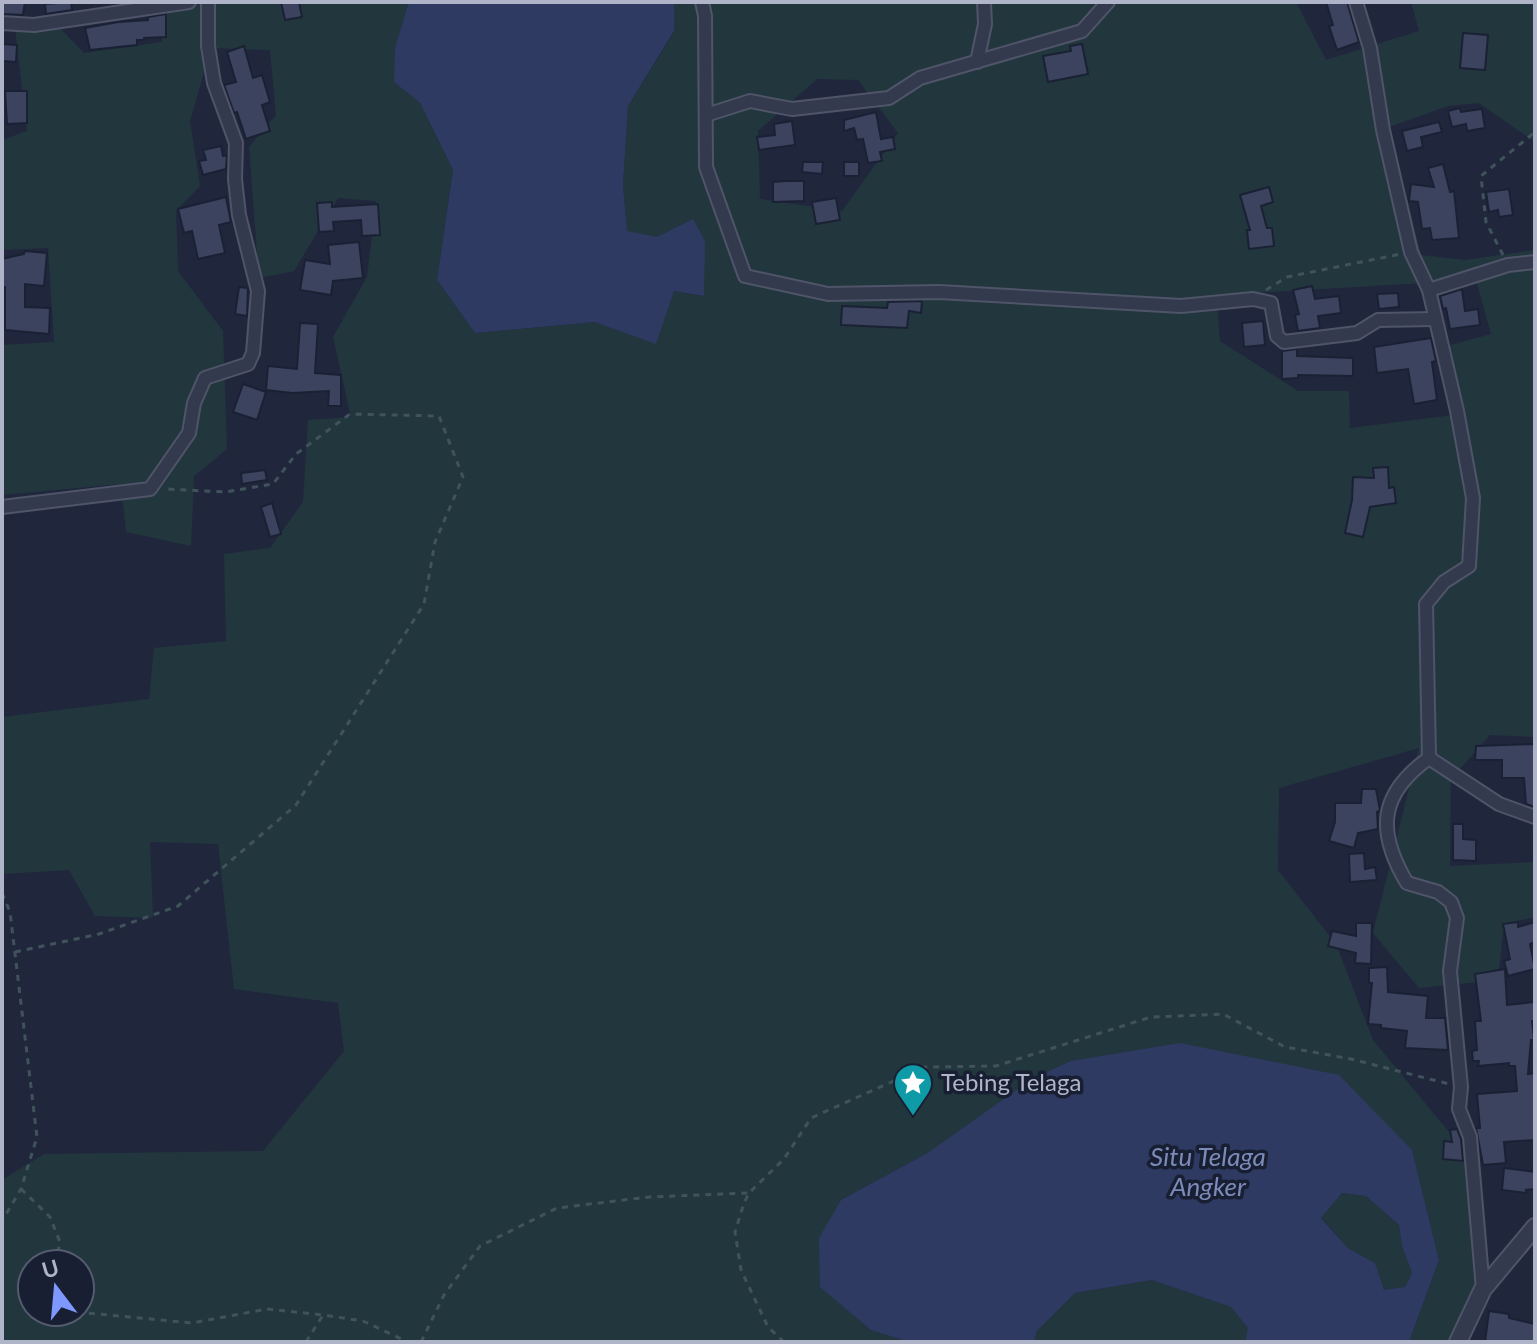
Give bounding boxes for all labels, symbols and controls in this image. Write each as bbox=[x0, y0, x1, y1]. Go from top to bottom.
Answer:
place icon: Tebing Telaga bbox=[892, 1062, 934, 1117]
place label: Tebing Telaga bbox=[941, 1067, 1081, 1096]
water label: Situ Telaga Angker bbox=[1150, 1140, 1266, 1202]
north arrow bbox=[16, 1248, 96, 1328]
text: U bbox=[39, 1253, 62, 1284]

